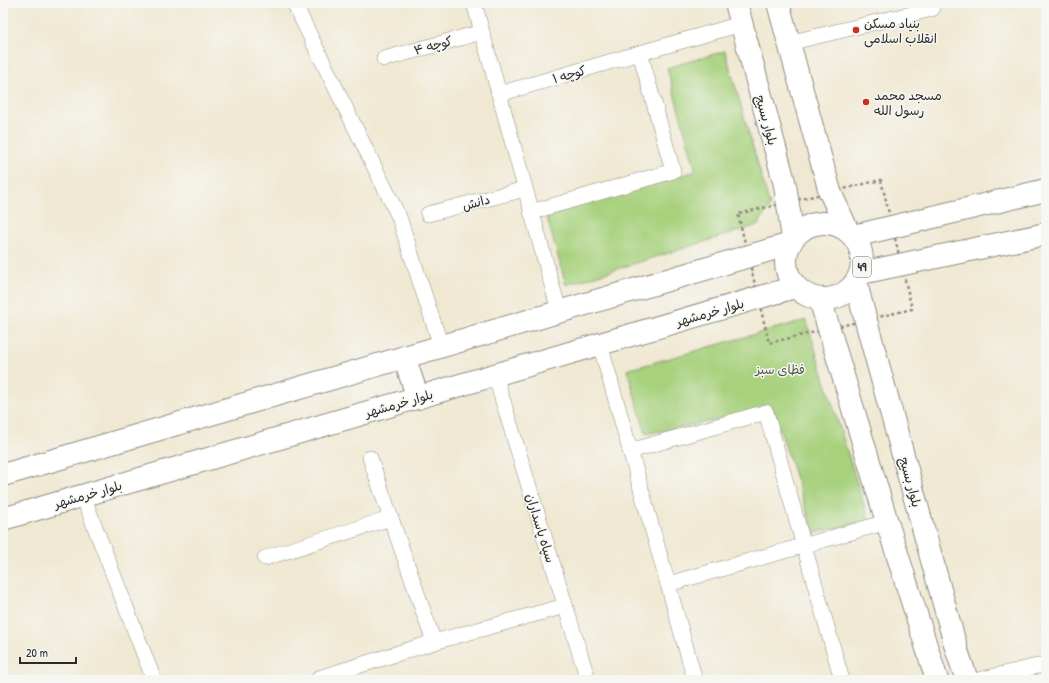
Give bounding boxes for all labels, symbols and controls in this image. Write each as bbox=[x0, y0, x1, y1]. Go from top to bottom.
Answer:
place label: بنیاد مسکن انقلاب اسلامی bbox=[864, 14, 937, 48]
marker: بنیاد مسکن انقلاب اسلامی bbox=[851, 25, 861, 35]
street label: کوچه ۴ bbox=[412, 31, 455, 59]
street label: کوچه ۱ bbox=[550, 61, 588, 87]
place label: مسجد محمد رسول الله bbox=[874, 86, 942, 119]
street label: بلوار بسیج bbox=[751, 93, 782, 147]
marker: مسجد محمد رسول الله bbox=[861, 97, 871, 107]
street label: دانش bbox=[460, 190, 492, 214]
road number: 49 bbox=[853, 257, 871, 277]
street label: بلوار خرمشهر bbox=[673, 294, 746, 331]
park label: فظای سبز bbox=[754, 360, 805, 378]
street label: بلوار خرمشهر bbox=[362, 385, 435, 422]
street label: بلوار بسیج bbox=[895, 455, 926, 509]
street label: بلوار خرمشهر bbox=[51, 476, 124, 513]
street label: سپاه پاسداران bbox=[522, 491, 560, 565]
scale bar bbox=[20, 639, 76, 665]
text: 20 m bbox=[26, 644, 48, 661]

